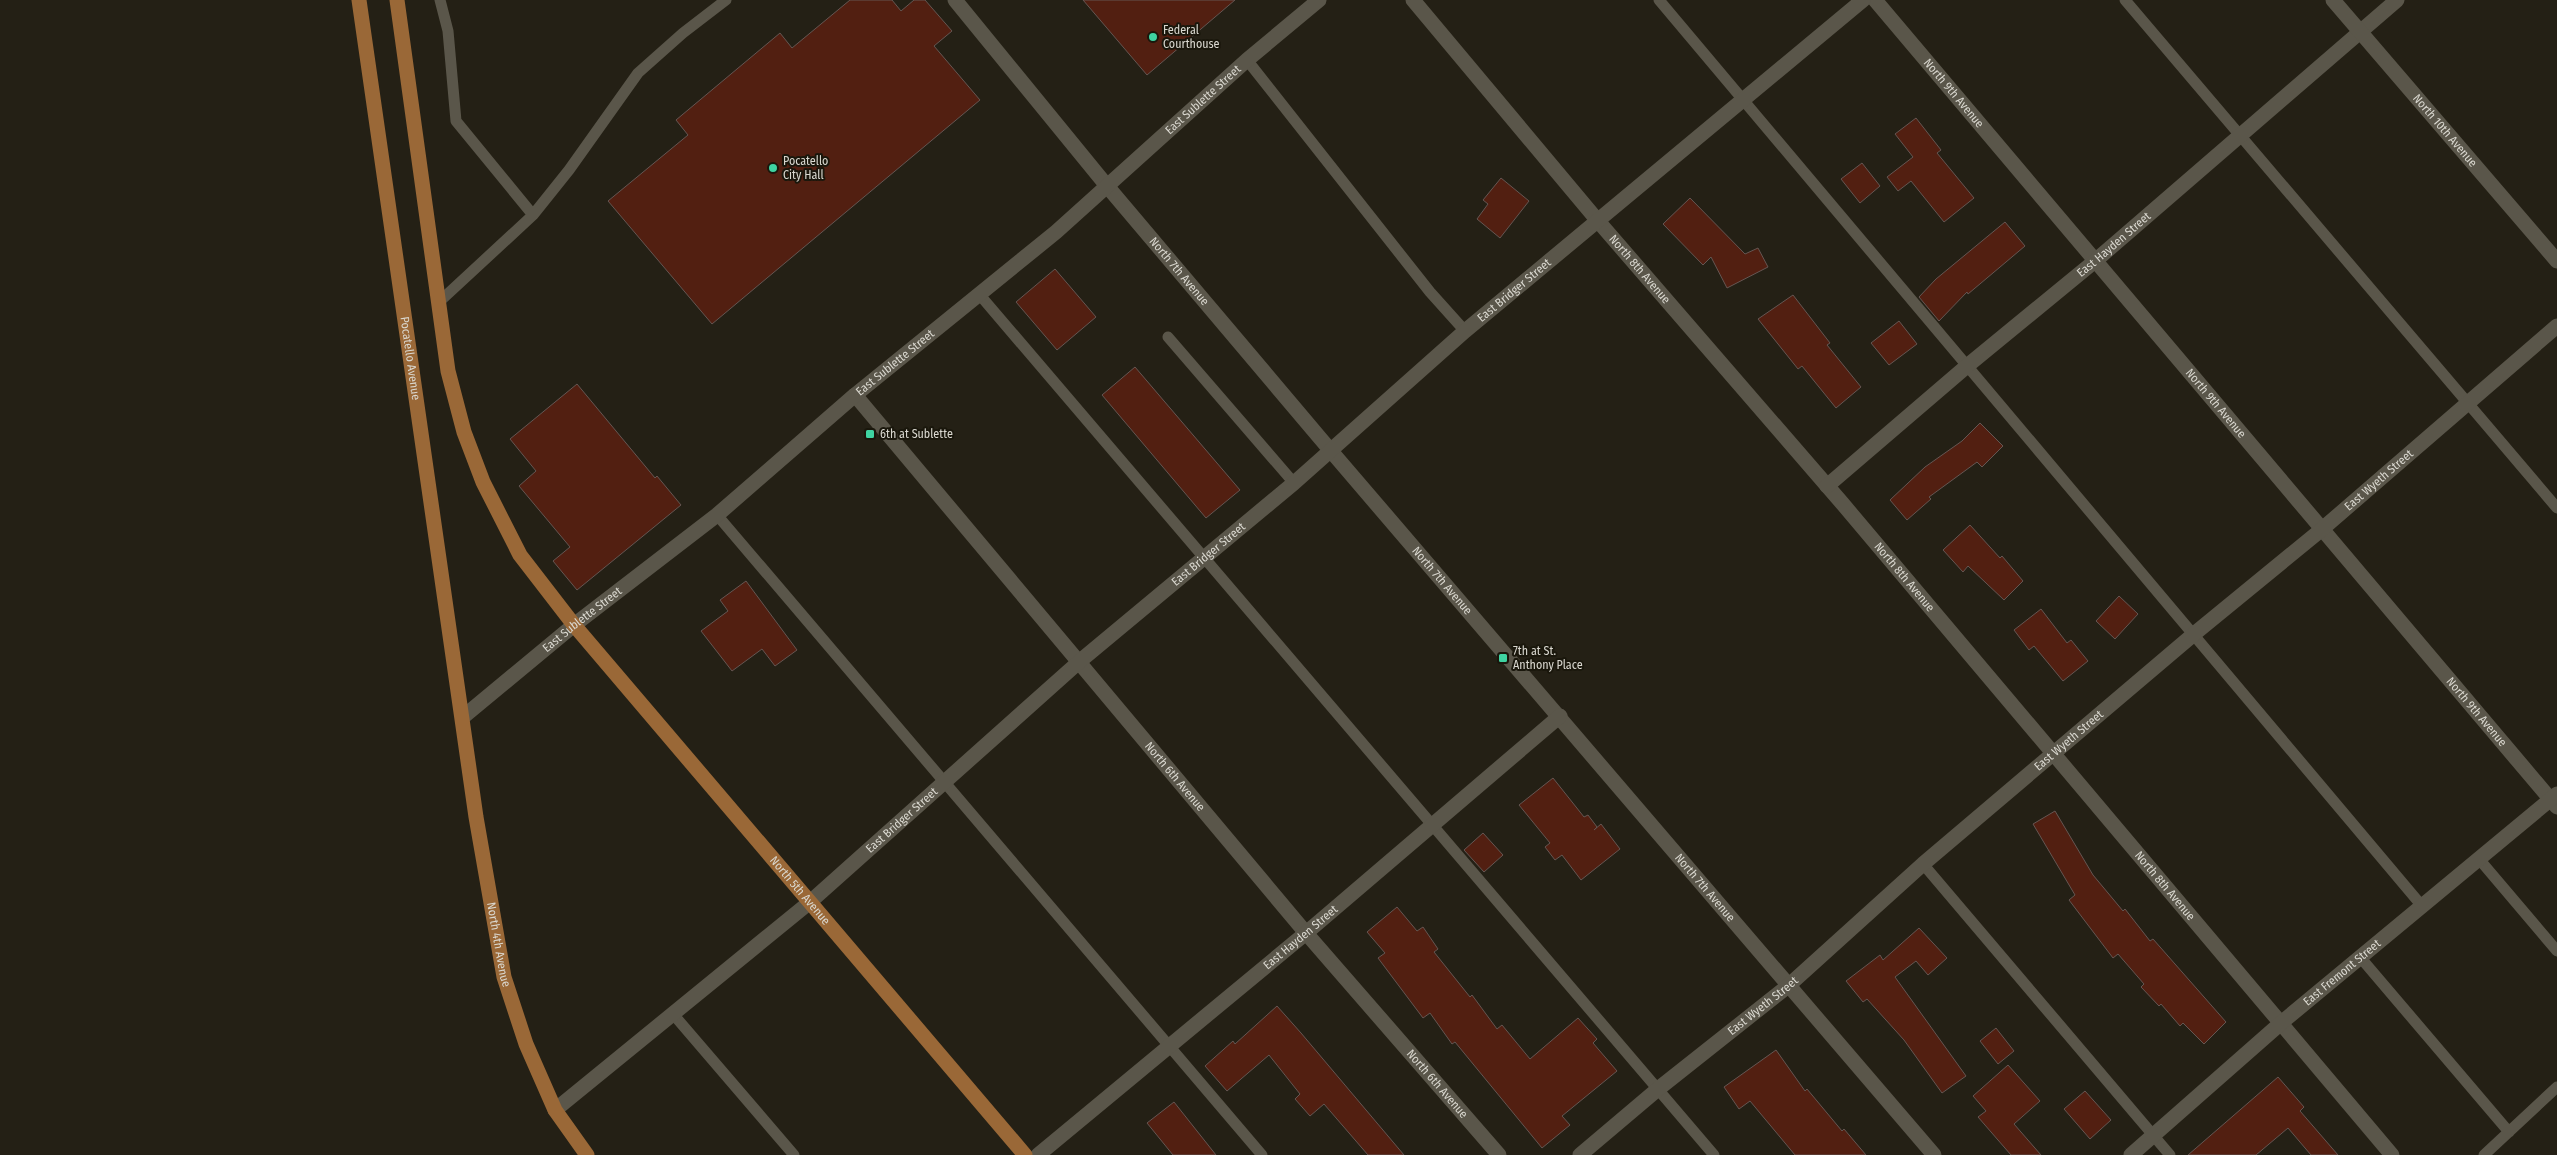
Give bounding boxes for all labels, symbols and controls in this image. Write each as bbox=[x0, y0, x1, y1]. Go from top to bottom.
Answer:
place label: Federal Courthouse bbox=[1163, 23, 1220, 51]
marker: Federal Courthouse bbox=[1147, 31, 1159, 43]
street label: North 9th Avenue bbox=[1921, 56, 1987, 131]
street label: East Sublette Street bbox=[1162, 62, 1244, 137]
street label: North 10th Avenue bbox=[2410, 91, 2480, 170]
place label: Pocatello City Hall bbox=[783, 154, 828, 182]
marker: Pocatello City Hall bbox=[767, 162, 779, 174]
street label: East Hayden Street bbox=[2074, 209, 2154, 280]
street label: North 8th Avenue bbox=[1606, 232, 1673, 306]
street label: North 7th Avenue bbox=[1146, 234, 1212, 308]
street label: East Bridger Street bbox=[1474, 256, 1554, 325]
street label: Pocatello Avenue bbox=[397, 316, 423, 401]
street label: East Sublette Street bbox=[853, 327, 937, 398]
street label: North 9th Avenue bbox=[2183, 366, 2249, 441]
place label: 6th at Sublette bbox=[880, 427, 953, 441]
marker: 6th at Sublette bbox=[864, 428, 876, 440]
street label: East Wyeth Street bbox=[2342, 447, 2416, 513]
street label: East Bridger Street bbox=[1169, 520, 1248, 589]
street label: North 8th Avenue bbox=[1871, 540, 1938, 615]
street label: North 7th Avenue bbox=[1409, 544, 1475, 618]
street label: East Sublette Street bbox=[540, 584, 624, 655]
place label: 7th at St. Anthony Place bbox=[1513, 644, 1583, 672]
marker: 7th at St. Anthony Place bbox=[1497, 652, 1509, 664]
street label: North 9th Avenue bbox=[2444, 675, 2510, 749]
street label: East Wyeth Street bbox=[2031, 707, 2106, 774]
street label: North 6th Avenue bbox=[1142, 739, 1208, 814]
street label: East Bridger Street bbox=[863, 784, 941, 856]
street label: North 8th Avenue bbox=[2132, 848, 2198, 923]
street label: North 7th Avenue bbox=[1672, 851, 1738, 924]
street label: North 5th Avenue bbox=[767, 853, 833, 928]
street label: North 4th Avenue bbox=[484, 901, 514, 989]
street label: East Hayden Street bbox=[1260, 902, 1340, 972]
street label: East Fremont Street bbox=[2301, 936, 2383, 1008]
street label: East Wyeth Street bbox=[1725, 973, 1801, 1038]
street label: North 6th Avenue bbox=[1404, 1047, 1471, 1121]

